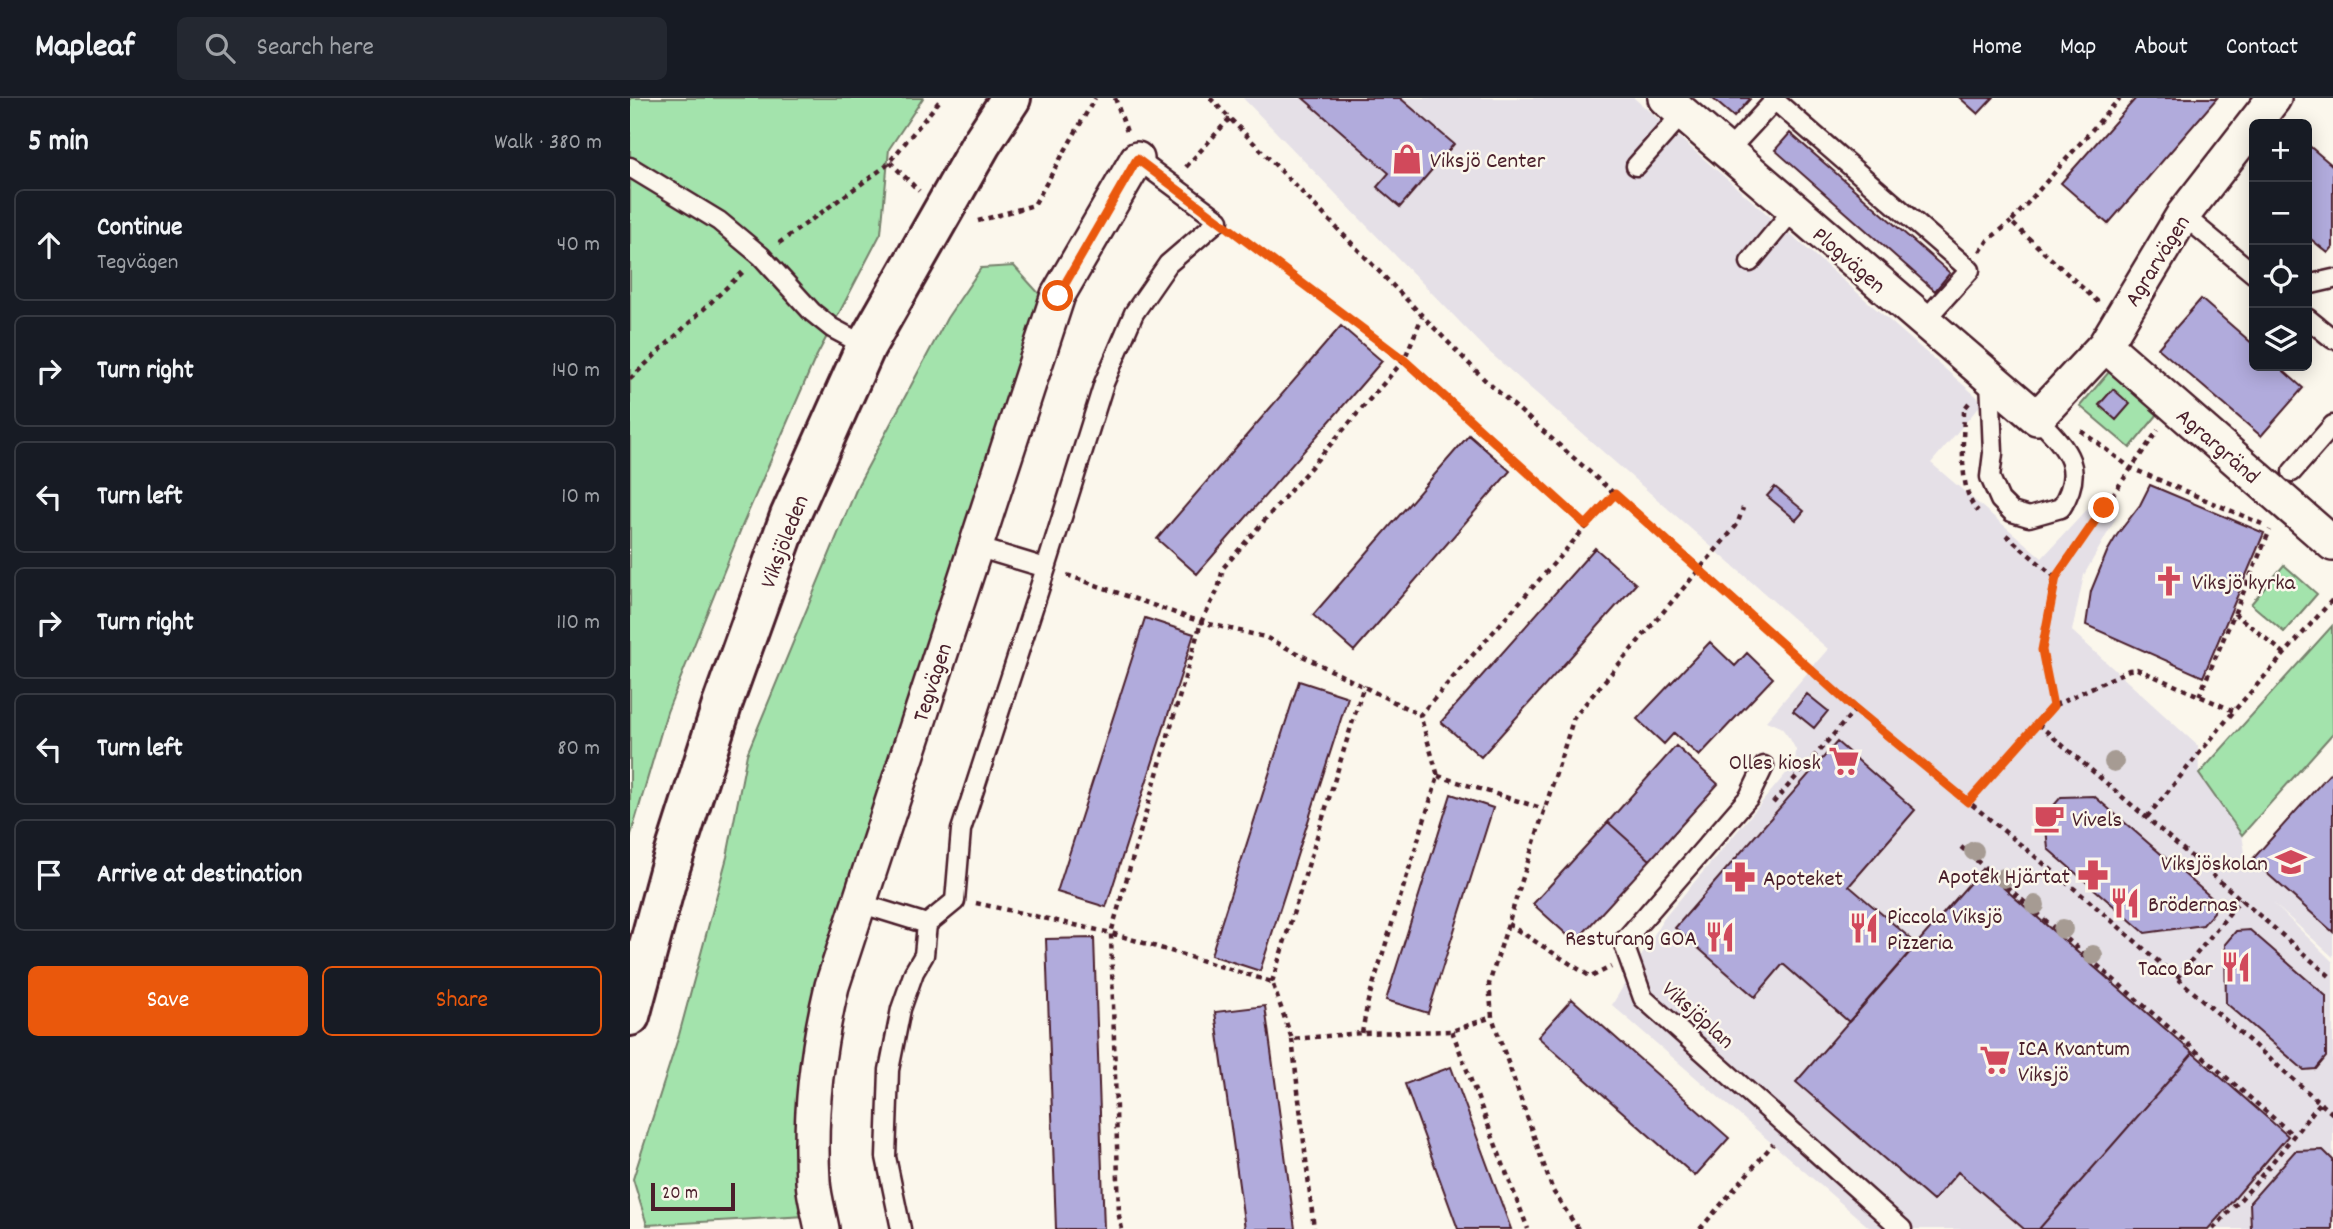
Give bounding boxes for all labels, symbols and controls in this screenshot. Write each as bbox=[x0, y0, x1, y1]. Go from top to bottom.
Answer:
search box bbox=[177, 17, 667, 80]
text: Mapleaf bbox=[35, 25, 135, 72]
icon: search bbox=[201, 29, 239, 67]
text: Search here bbox=[257, 30, 374, 67]
text: Home bbox=[1972, 31, 2022, 65]
text: Map bbox=[2060, 31, 2096, 65]
text: About bbox=[2134, 31, 2188, 65]
text: Contact bbox=[2226, 31, 2298, 65]
map controls bbox=[2249, 119, 2312, 371]
button: + bbox=[2249, 119, 2312, 182]
text: 5 min bbox=[28, 122, 89, 165]
text: Walk · 380 m bbox=[494, 127, 602, 160]
shop icon: Viksjö Center bbox=[1390, 142, 1424, 176]
place label: Viksjö Center bbox=[1430, 146, 1546, 179]
button: − bbox=[2249, 182, 2312, 245]
text: Continue bbox=[97, 210, 182, 247]
street label: Agrarvägen bbox=[2118, 210, 2200, 314]
street label: Plogvägen bbox=[1804, 220, 1892, 303]
icon: ahead bbox=[30, 226, 68, 264]
text: 40 m bbox=[557, 229, 600, 262]
button: locate bbox=[2249, 245, 2312, 308]
text: Tegvägen bbox=[97, 247, 178, 280]
route start bbox=[1042, 280, 1073, 311]
button: layers bbox=[2249, 308, 2312, 371]
icon: right bbox=[30, 352, 68, 390]
text: Turn right bbox=[97, 353, 194, 390]
text: 140 m bbox=[552, 355, 600, 388]
street label: Agrargränd bbox=[2167, 402, 2266, 494]
icon: left bbox=[30, 478, 68, 516]
text: Turn left bbox=[97, 479, 183, 516]
text: 10 m bbox=[561, 481, 600, 514]
street label: Viksjöleden bbox=[753, 491, 819, 594]
route end bbox=[2088, 492, 2119, 523]
church icon: Viksjö kyrka bbox=[2152, 564, 2186, 598]
place label: Viksjö kyrka bbox=[2192, 568, 2297, 601]
icon: right bbox=[30, 604, 68, 642]
text: Turn right bbox=[97, 605, 194, 642]
text: 110 m bbox=[556, 607, 600, 640]
street label: Tegvägen bbox=[906, 639, 963, 727]
icon: left bbox=[30, 730, 68, 768]
text: Turn left bbox=[97, 731, 183, 768]
text: 80 m bbox=[557, 733, 600, 766]
supermarket icon: Olles kiosk bbox=[1827, 744, 1861, 778]
place label: Olles kiosk bbox=[1729, 748, 1821, 781]
cafe icon: Vivels bbox=[2032, 801, 2066, 835]
place label: Vivels bbox=[2072, 805, 2122, 838]
school or university icon: Viksjöskolan bbox=[2274, 845, 2308, 879]
place label: Viksjöskolan bbox=[2161, 849, 2268, 882]
icon: arrive bbox=[30, 856, 68, 894]
text: Arrive at destination bbox=[97, 857, 302, 894]
pharmacy icon: Apotek Hjärtat bbox=[2076, 858, 2110, 892]
pharmacy icon: Apoteket bbox=[1723, 860, 1757, 894]
place label: Apotek Hjärtat bbox=[1938, 862, 2070, 895]
place label: Apoteket bbox=[1763, 864, 1843, 897]
restaurant icon: Brödernas bbox=[2108, 886, 2142, 920]
place label: Brödernas bbox=[2148, 890, 2238, 923]
place label: Piccola Viksjö Pizzeria bbox=[1887, 902, 2003, 961]
restaurant icon: Piccola Viksjö Pizzeria bbox=[1847, 911, 1881, 945]
restaurant icon: Resturang GOA bbox=[1703, 920, 1737, 954]
place label: Resturang GOA bbox=[1565, 924, 1697, 957]
restaurant icon: Taco Bar bbox=[2219, 950, 2253, 984]
place label: Taco Bar bbox=[2138, 954, 2213, 987]
button: Save bbox=[28, 966, 308, 1036]
button: Share bbox=[322, 966, 602, 1036]
street label: Viksjöplan bbox=[1653, 975, 1740, 1058]
place label: ICA Kvantum Viksjö bbox=[2018, 1034, 2130, 1093]
supermarket icon: ICA Kvantum Viksjö bbox=[1978, 1043, 2012, 1077]
scale bar bbox=[651, 1180, 735, 1212]
text: 20 m bbox=[662, 1181, 698, 1208]

